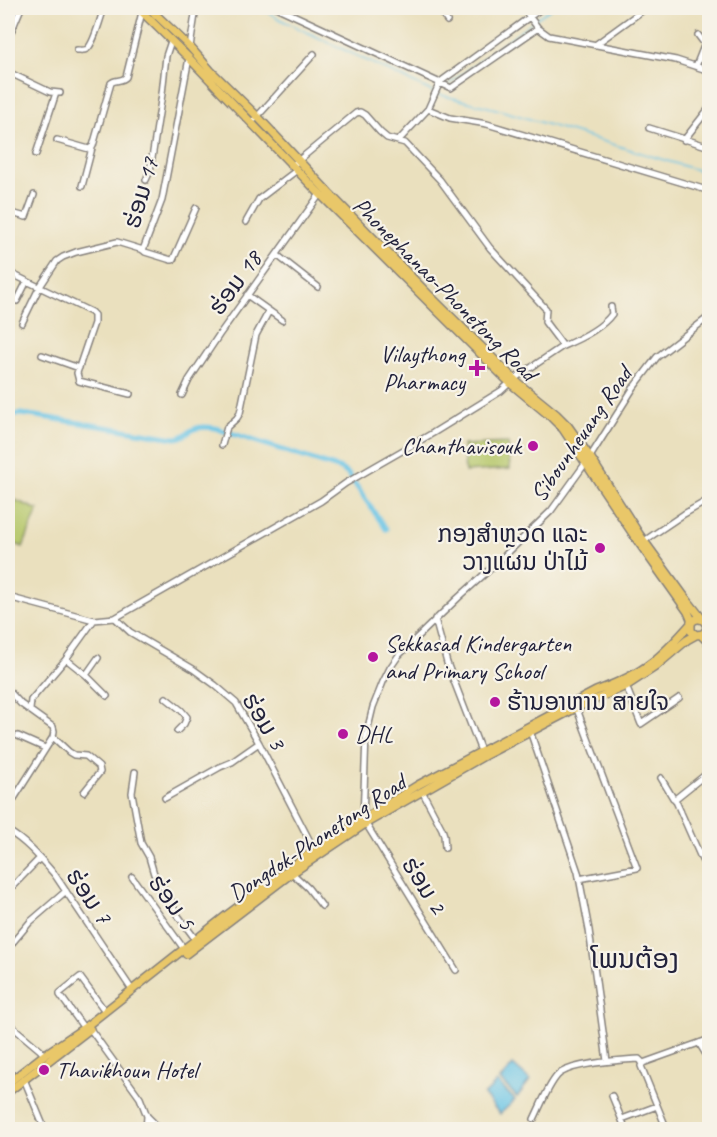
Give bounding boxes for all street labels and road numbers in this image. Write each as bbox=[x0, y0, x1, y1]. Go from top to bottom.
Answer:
street label: ຮ່ອມ 17 bbox=[117, 153, 166, 232]
street label: Phonephanao-Phonetong Road bbox=[347, 191, 546, 390]
street label: ຮ່ອມ 18 bbox=[202, 243, 270, 321]
street label: Sibounheuang Road bbox=[523, 358, 641, 507]
street label: ຮ່ອມ 3 bbox=[235, 687, 294, 757]
street label: Dongdok-Phonetong Road bbox=[223, 766, 414, 909]
street label: ຮ່ອມ 2 bbox=[395, 851, 454, 921]
street label: ຮ່ອມ 7 bbox=[60, 862, 119, 931]
street label: ຮ່ອມ 5 bbox=[142, 869, 203, 936]

